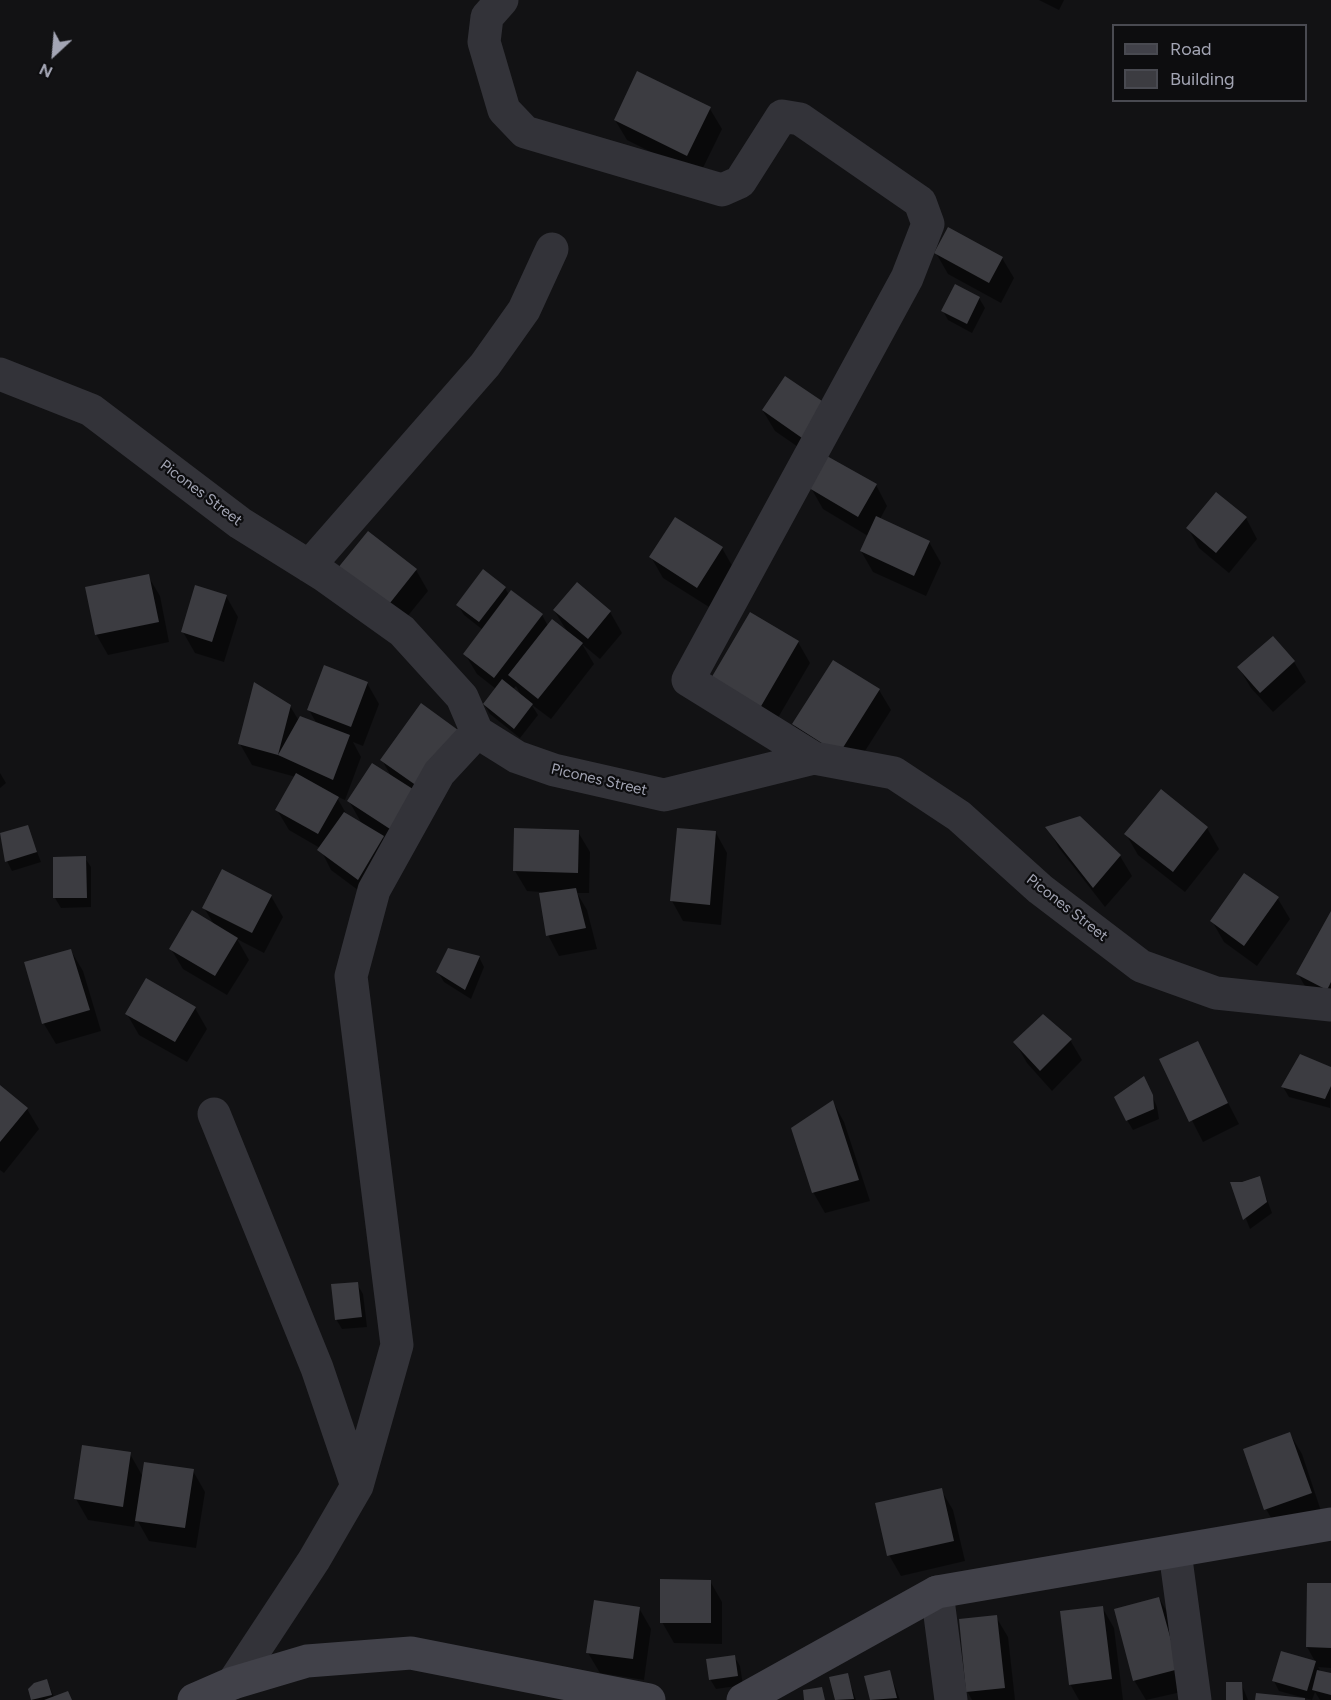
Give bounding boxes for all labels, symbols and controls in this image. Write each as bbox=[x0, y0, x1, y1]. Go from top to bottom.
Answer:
north arrow bbox=[24, 24, 84, 84]
legend bbox=[1112, 24, 1307, 102]
text: Road bbox=[1170, 38, 1211, 60]
text: N bbox=[36, 59, 56, 82]
text: Building bbox=[1170, 68, 1235, 90]
street label: Picones Street bbox=[156, 456, 246, 530]
street label: Picones Street bbox=[549, 760, 649, 800]
street label: Picones Street bbox=[1023, 871, 1111, 945]

